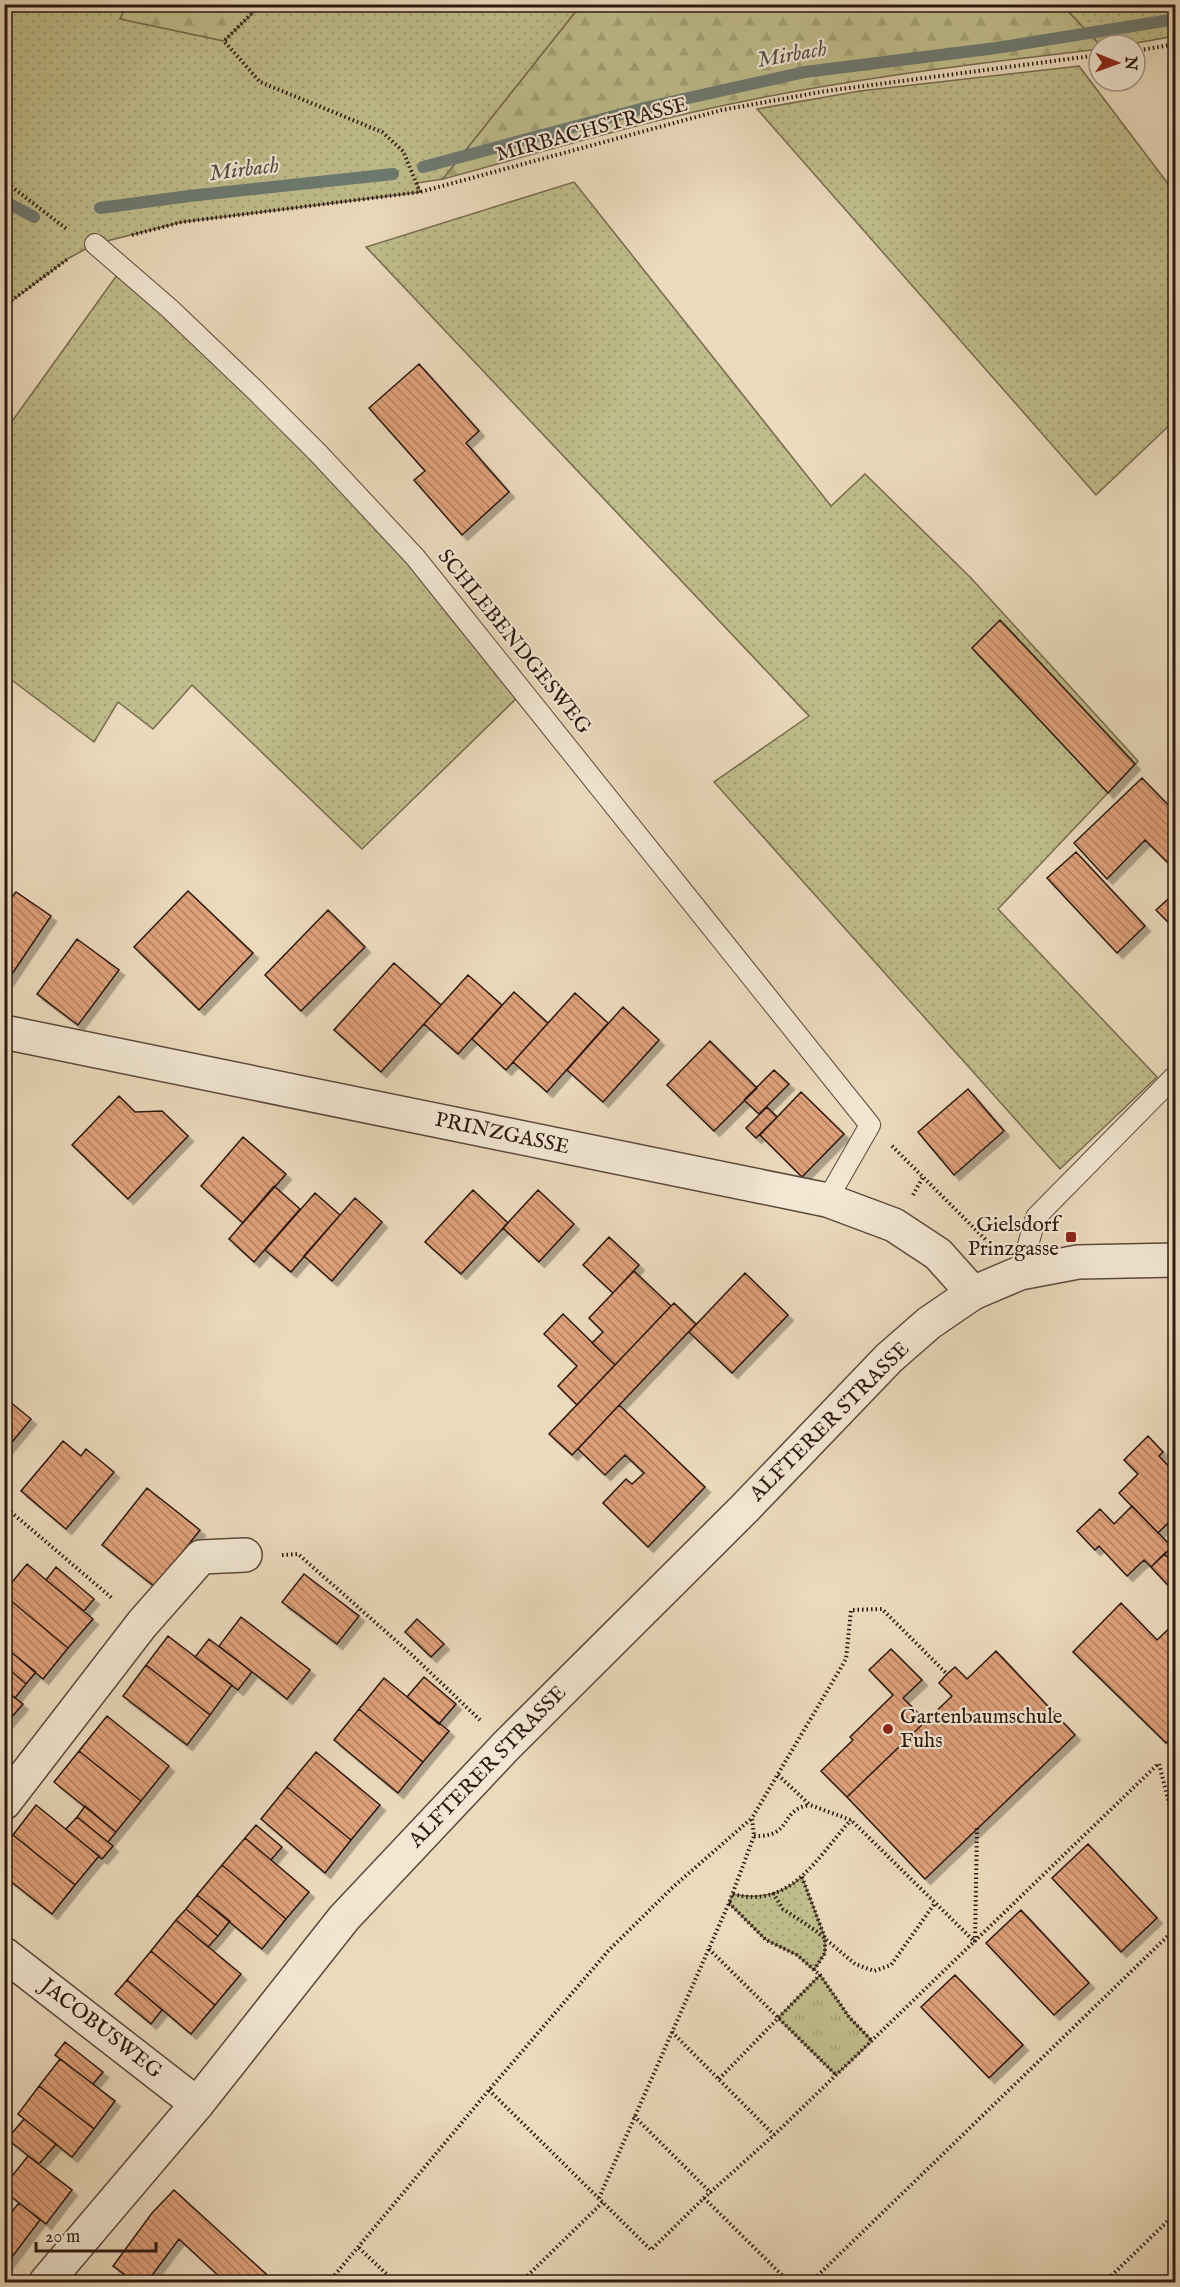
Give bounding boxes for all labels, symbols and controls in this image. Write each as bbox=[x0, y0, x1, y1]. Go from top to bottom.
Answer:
north arrow bbox=[1087, 33, 1147, 93]
water label: Mirbach bbox=[755, 35, 829, 75]
text: N bbox=[1120, 55, 1140, 70]
street label: MIRBACHSTRASSE bbox=[493, 91, 691, 169]
water label: Mirbach bbox=[207, 152, 281, 188]
street label: SCHLEBENDGESWEG bbox=[431, 544, 597, 740]
street label: PRINZGASSE bbox=[432, 1107, 572, 1161]
place label: Gielsdorf Prinzgasse bbox=[968, 1212, 1062, 1263]
marker: Gielsdorf Prinzgasse bbox=[1064, 1230, 1078, 1244]
street label: ALFTERER STRASSE bbox=[744, 1336, 916, 1508]
street label: ALFTERER STRASSE bbox=[403, 1680, 573, 1855]
place label: Gartenbaumschule Fuhs bbox=[900, 1704, 1063, 1755]
marker: Gartenbaumschule Fuhs bbox=[881, 1722, 895, 1736]
street label: JACOBUSWEG bbox=[33, 1972, 168, 2085]
scale bar bbox=[36, 2215, 156, 2253]
text: 20 m bbox=[45, 2226, 80, 2249]

